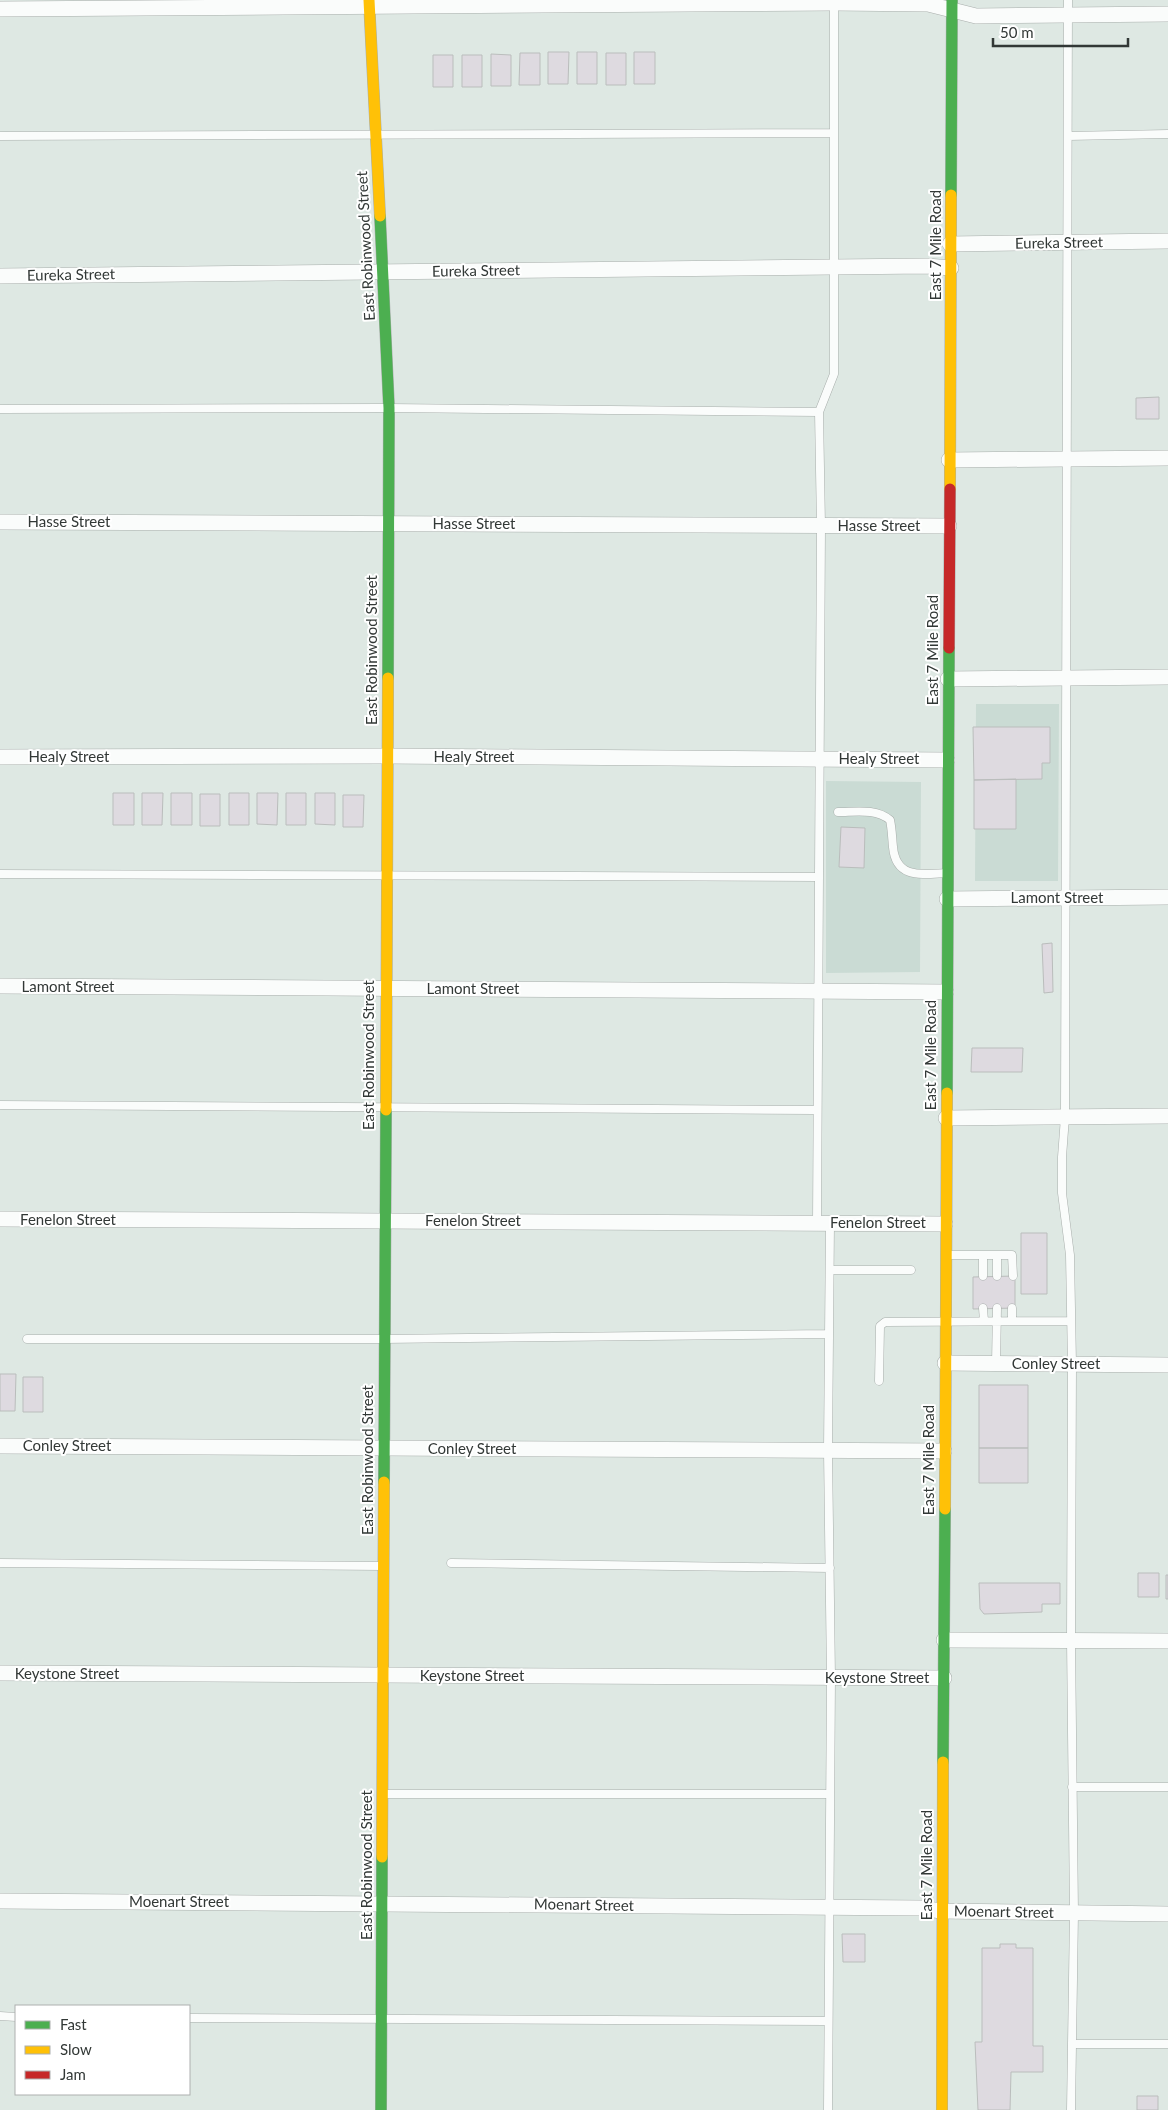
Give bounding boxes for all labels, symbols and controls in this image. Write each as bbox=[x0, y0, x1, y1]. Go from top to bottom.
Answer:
scale bar bbox=[993, 15, 1128, 47]
text: 50 m bbox=[1000, 23, 1034, 41]
street label: East Robinwood Street bbox=[352, 170, 378, 321]
street label: East 7 Mile Road bbox=[926, 190, 944, 300]
street label: Eureka Street bbox=[1015, 232, 1104, 252]
street label: Eureka Street bbox=[432, 260, 521, 280]
street label: Eureka Street bbox=[27, 264, 116, 284]
street label: Hasse Street bbox=[28, 512, 111, 530]
street label: Hasse Street bbox=[433, 514, 516, 532]
street label: Hasse Street bbox=[838, 516, 921, 534]
street label: East Robinwood Street bbox=[362, 574, 380, 725]
street label: East 7 Mile Road bbox=[923, 595, 941, 705]
street label: Healy Street bbox=[29, 747, 110, 765]
street label: Healy Street bbox=[434, 747, 515, 765]
street label: Healy Street bbox=[839, 749, 920, 767]
street label: Lamont Street bbox=[1011, 888, 1104, 906]
street label: Lamont Street bbox=[22, 977, 115, 995]
street label: East Robinwood Street bbox=[359, 979, 377, 1130]
street label: Lamont Street bbox=[427, 979, 520, 997]
street label: East 7 Mile Road bbox=[921, 1000, 939, 1110]
street label: Fenelon Street bbox=[20, 1210, 117, 1228]
street label: Fenelon Street bbox=[425, 1211, 522, 1229]
street label: Fenelon Street bbox=[830, 1213, 927, 1231]
street label: Conley Street bbox=[1012, 1354, 1101, 1372]
street label: East Robinwood Street bbox=[358, 1384, 376, 1535]
street label: East 7 Mile Road bbox=[919, 1405, 937, 1515]
street label: Conley Street bbox=[23, 1436, 112, 1454]
street label: Conley Street bbox=[428, 1439, 517, 1457]
street label: Keystone Street bbox=[15, 1664, 120, 1682]
street label: Keystone Street bbox=[420, 1666, 525, 1684]
street label: Keystone Street bbox=[825, 1668, 930, 1686]
street label: East Robinwood Street bbox=[357, 1789, 375, 1940]
street label: East 7 Mile Road bbox=[917, 1810, 935, 1920]
street label: Moenart Street bbox=[129, 1892, 230, 1910]
street label: Moenart Street bbox=[534, 1894, 635, 1914]
street label: Moenart Street bbox=[954, 1901, 1055, 1921]
legend bbox=[15, 2005, 190, 2095]
text: Fast bbox=[60, 2015, 87, 2033]
text: Slow bbox=[60, 2040, 92, 2058]
text: Jam bbox=[60, 2065, 86, 2083]

